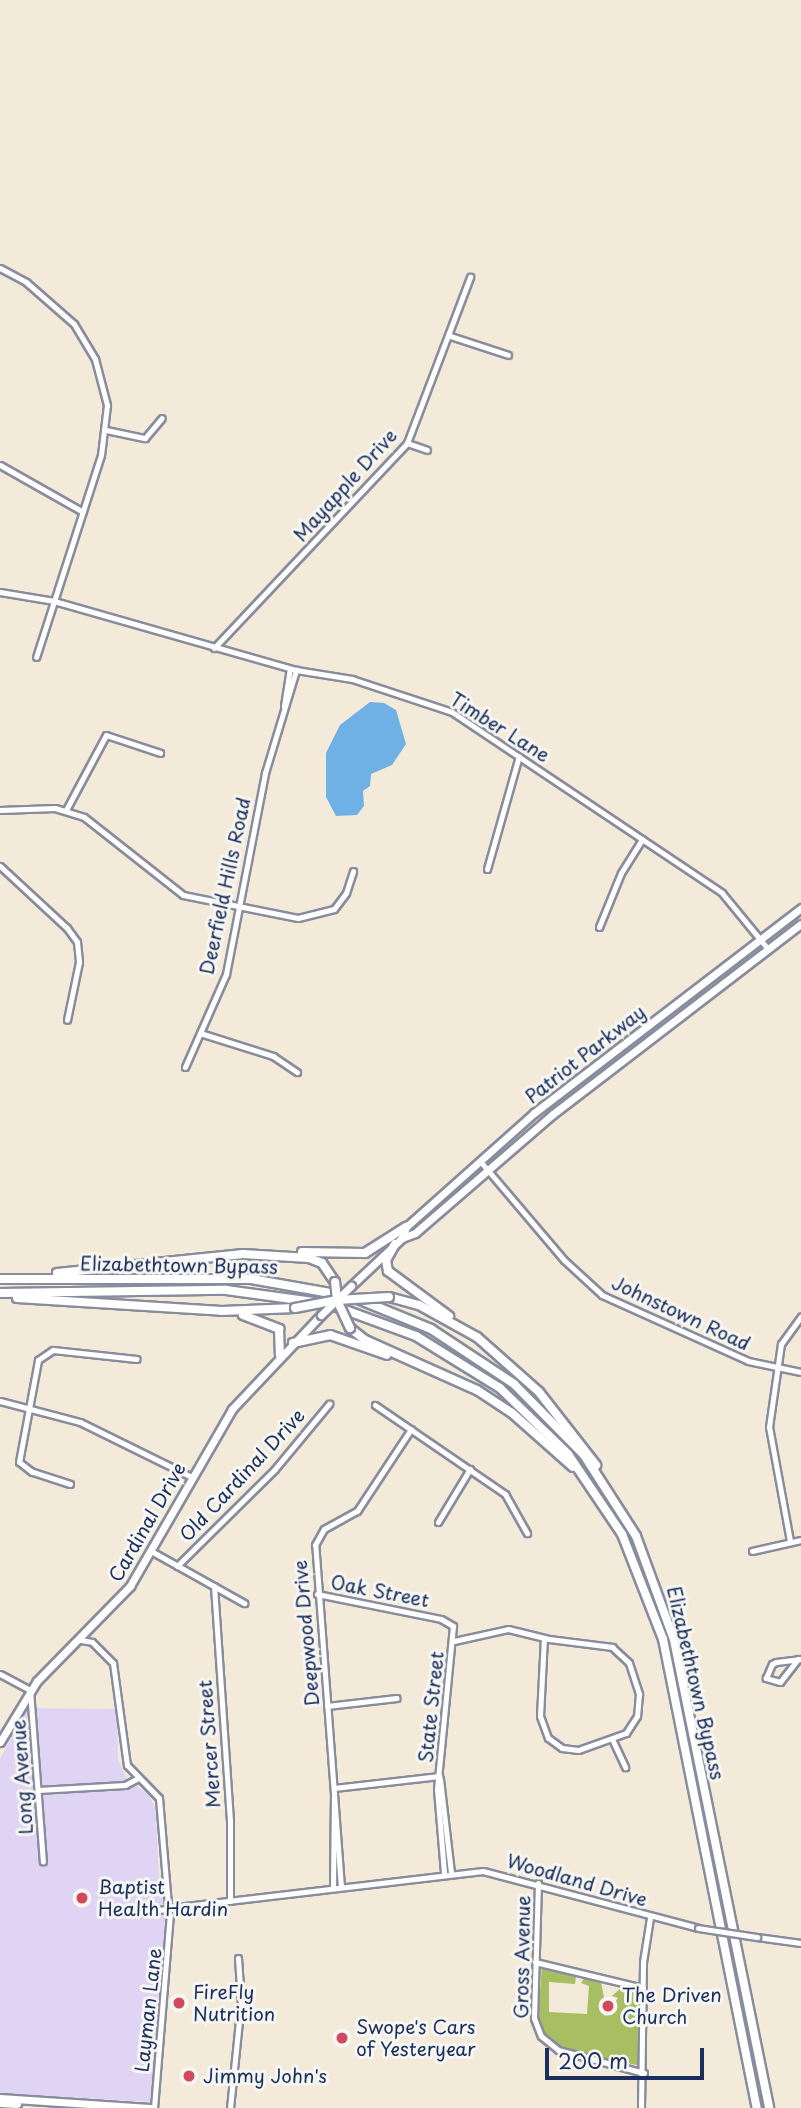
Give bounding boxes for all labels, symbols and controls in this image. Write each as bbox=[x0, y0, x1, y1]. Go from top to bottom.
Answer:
street label: Mayapple Drive bbox=[288, 424, 402, 546]
street label: Timber Lane bbox=[445, 687, 555, 767]
street label: Deerfield Hills Road bbox=[195, 796, 255, 976]
street label: Patriot Parkway bbox=[520, 999, 650, 1109]
street label: Elizabethtown Bypass bbox=[80, 1252, 278, 1278]
street label: Johnstown Road bbox=[609, 1271, 753, 1355]
street label: Old Cardinal Drive bbox=[175, 1404, 309, 1546]
street label: Cardinal Drive bbox=[104, 1459, 190, 1585]
street label: Deepwood Drive bbox=[288, 1559, 324, 1707]
street label: Oak Street bbox=[328, 1570, 432, 1612]
street label: Elizabethtown Bypass bbox=[663, 1584, 729, 1782]
street label: State Street bbox=[414, 1650, 448, 1764]
street label: Mercer Street bbox=[193, 1679, 225, 1809]
street label: Long Avenue bbox=[7, 1719, 37, 1835]
street label: Woodland Drive bbox=[504, 1849, 650, 1911]
place label: Baptist Health Hardin bbox=[98, 1876, 229, 1920]
marker: Baptist Health Hardin bbox=[72, 1888, 92, 1908]
street label: Gross Avenue bbox=[510, 1896, 534, 2018]
street label: Layman Lane bbox=[130, 1947, 166, 2073]
place label: FireFly Nutrition bbox=[193, 1981, 275, 2025]
place label: The Driven Church bbox=[622, 1984, 722, 2028]
marker: FireFly Nutrition bbox=[171, 1995, 187, 2011]
marker: The Driven Church bbox=[600, 1998, 616, 2014]
place label: Swope's Cars of Yesteryear bbox=[356, 2016, 477, 2060]
marker: Swope's Cars of Yesteryear bbox=[334, 2030, 350, 2046]
scale bar bbox=[549, 2035, 708, 2078]
text: 200 m bbox=[558, 2044, 628, 2076]
place label: Jimmy John's bbox=[203, 2065, 328, 2087]
marker: Jimmy John's bbox=[181, 2068, 197, 2084]

